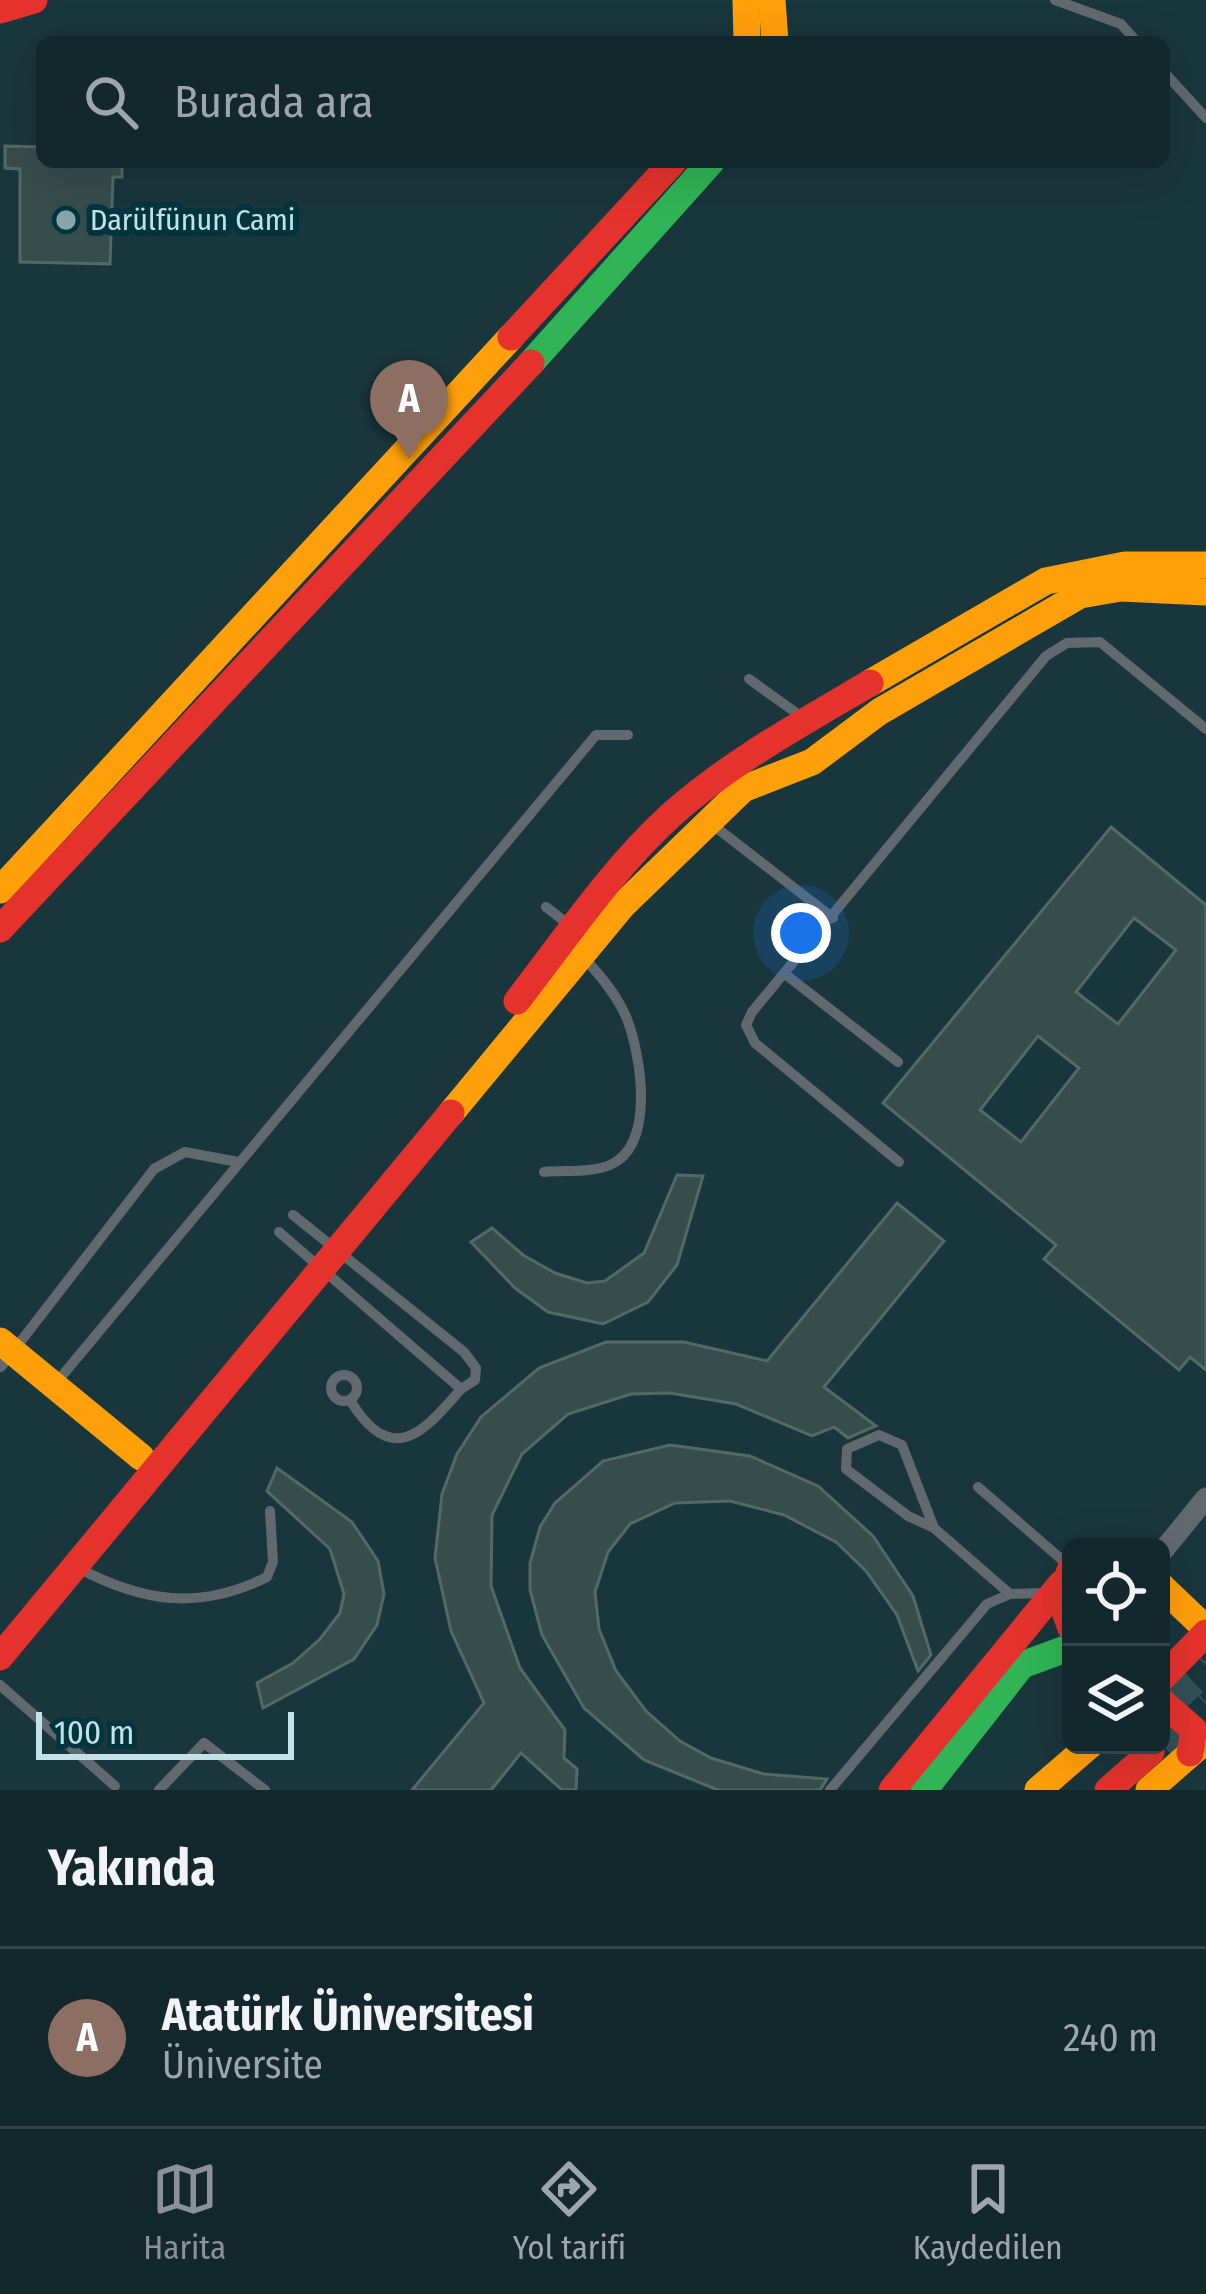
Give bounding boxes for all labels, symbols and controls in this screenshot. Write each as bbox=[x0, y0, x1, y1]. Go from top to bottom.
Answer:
search box bbox=[36, 36, 1170, 168]
icon: search bbox=[78, 69, 144, 135]
text: Burada ara bbox=[174, 75, 374, 129]
place label: Darülfünun Cami bbox=[90, 202, 295, 238]
marker: Darülfünun Cami bbox=[53, 207, 79, 233]
pin: A bbox=[370, 360, 448, 459]
your location bbox=[771, 903, 831, 963]
map controls bbox=[1062, 1538, 1170, 1754]
button: locate bbox=[1062, 1538, 1170, 1646]
button: layers bbox=[1062, 1646, 1170, 1754]
scale bar bbox=[36, 1706, 294, 1759]
text: 100 m bbox=[54, 1713, 134, 1753]
text: Yakında bbox=[48, 1837, 216, 1899]
text: Atatürk Üniversitesi bbox=[162, 1988, 534, 2042]
text: A bbox=[76, 2015, 98, 2061]
text: 240 m bbox=[1063, 2015, 1158, 2061]
text: Üniversite bbox=[162, 2042, 323, 2088]
tab: Harita bbox=[143, 2156, 226, 2268]
tab: Yol tarifi bbox=[513, 2156, 626, 2268]
tab: Kaydedilen bbox=[913, 2156, 1063, 2268]

